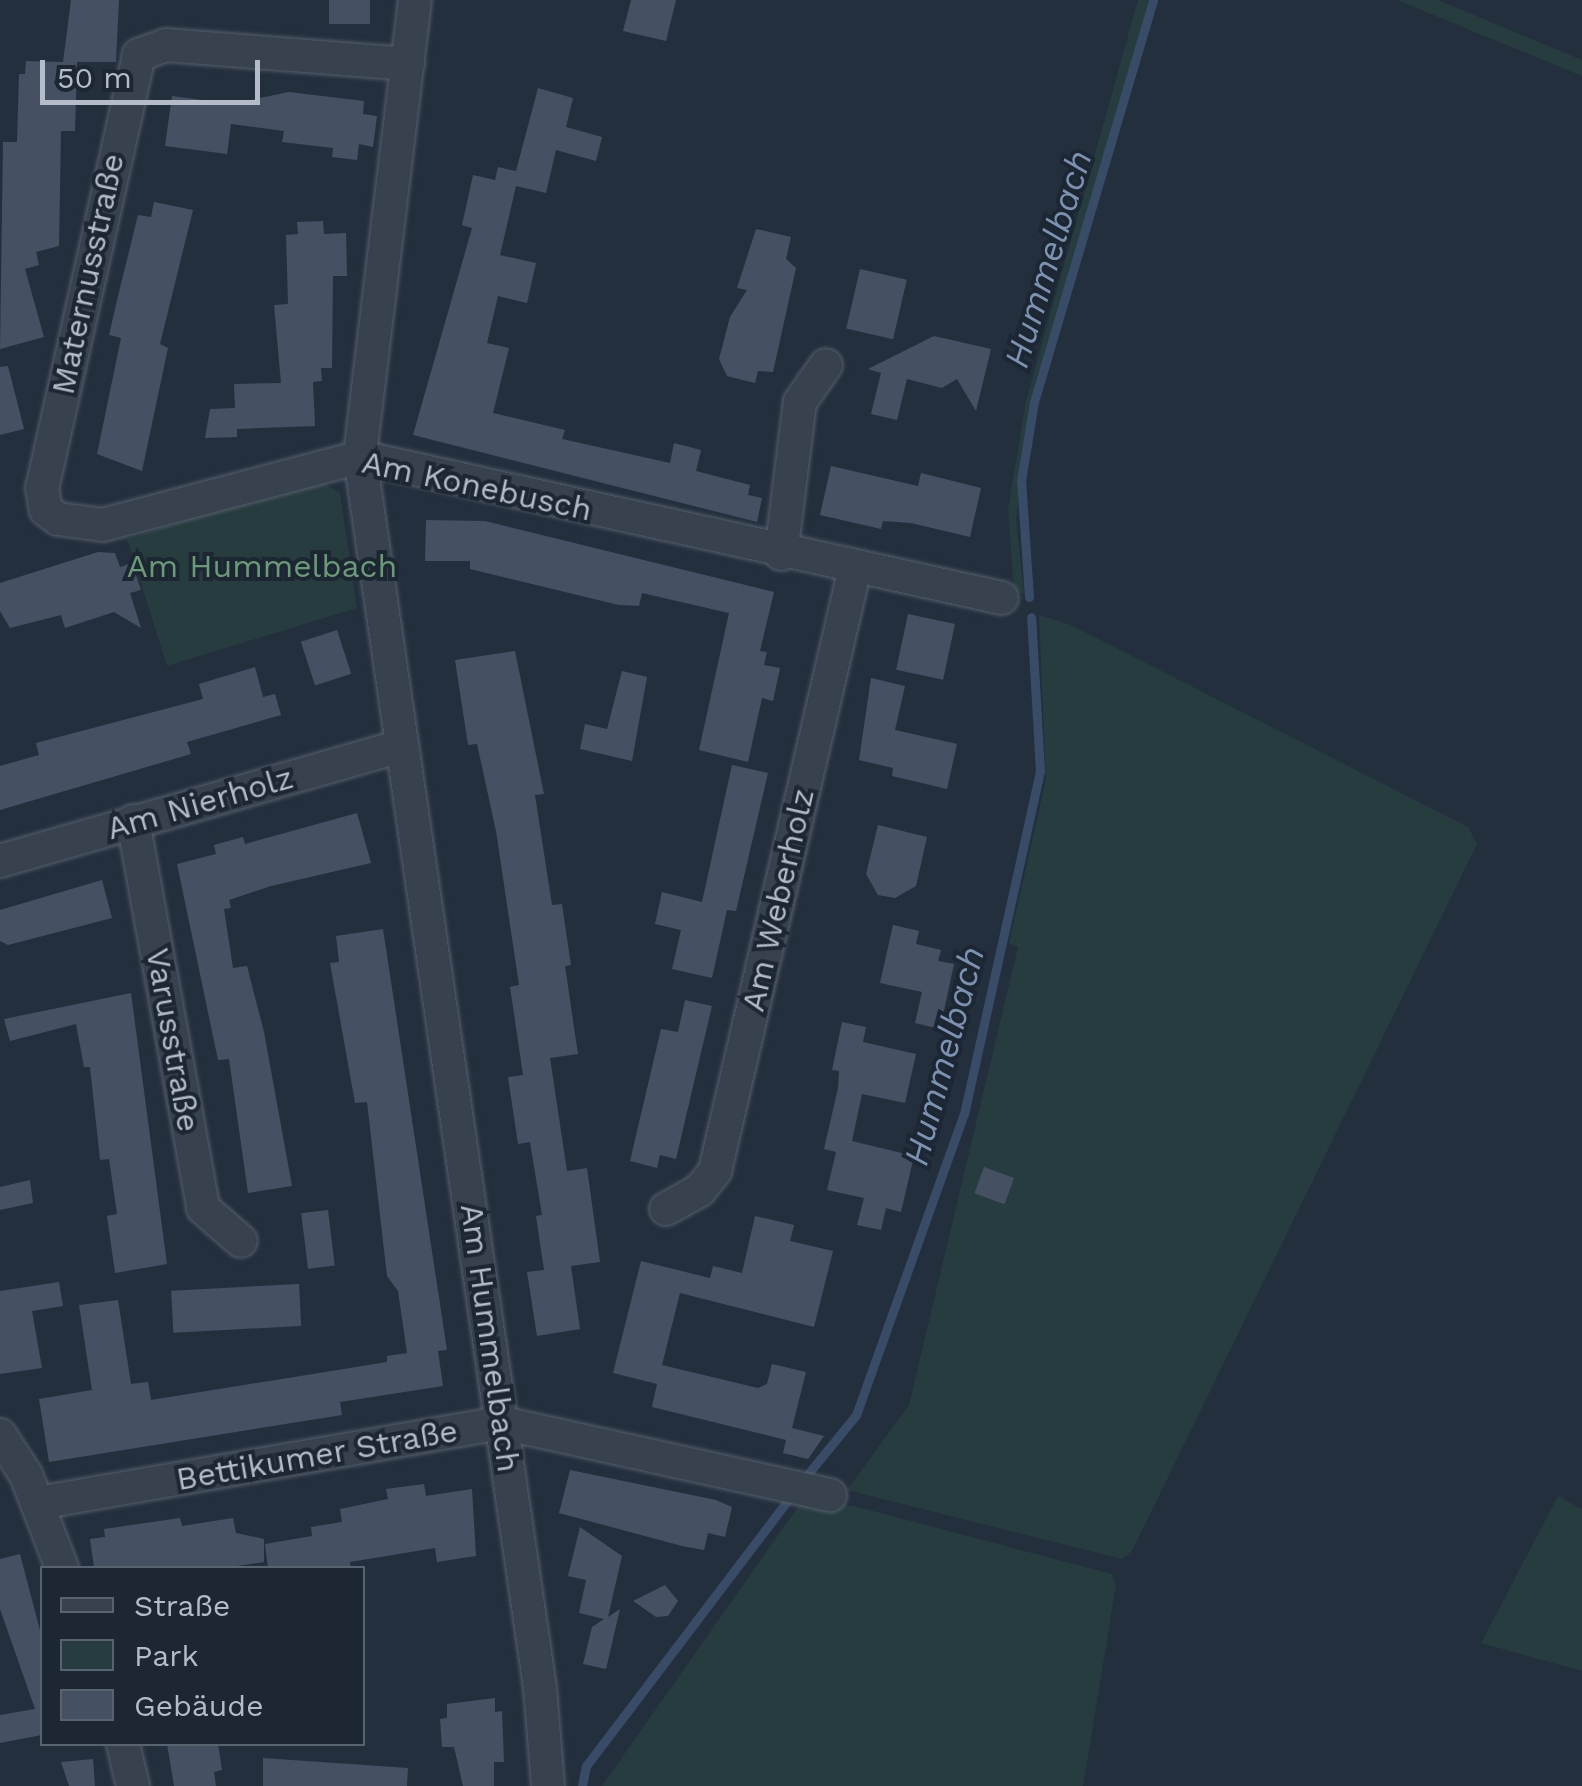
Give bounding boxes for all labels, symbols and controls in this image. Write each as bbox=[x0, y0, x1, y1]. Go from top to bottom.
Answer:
scale bar bbox=[45, 40, 265, 102]
text: 50 m bbox=[57, 60, 132, 95]
water label: Hummelbach bbox=[995, 145, 1101, 373]
street label: Maternusstraße bbox=[44, 150, 132, 398]
street label: Am Konebusch bbox=[359, 443, 595, 529]
park label: Am Hummelbach bbox=[127, 547, 397, 585]
street label: Am Nierholz bbox=[102, 758, 298, 848]
street label: Am Weberholz bbox=[734, 785, 822, 1015]
water label: Hummelbach bbox=[895, 942, 993, 1170]
street label: Varusstraße bbox=[138, 945, 208, 1135]
street label: Am Hummelbach bbox=[452, 1201, 528, 1475]
street label: Bettikumer Straße bbox=[173, 1411, 461, 1499]
legend bbox=[40, 1566, 365, 1746]
text: Straße bbox=[134, 1588, 230, 1623]
text: Park bbox=[134, 1638, 199, 1673]
text: Gebäude bbox=[134, 1688, 263, 1723]

